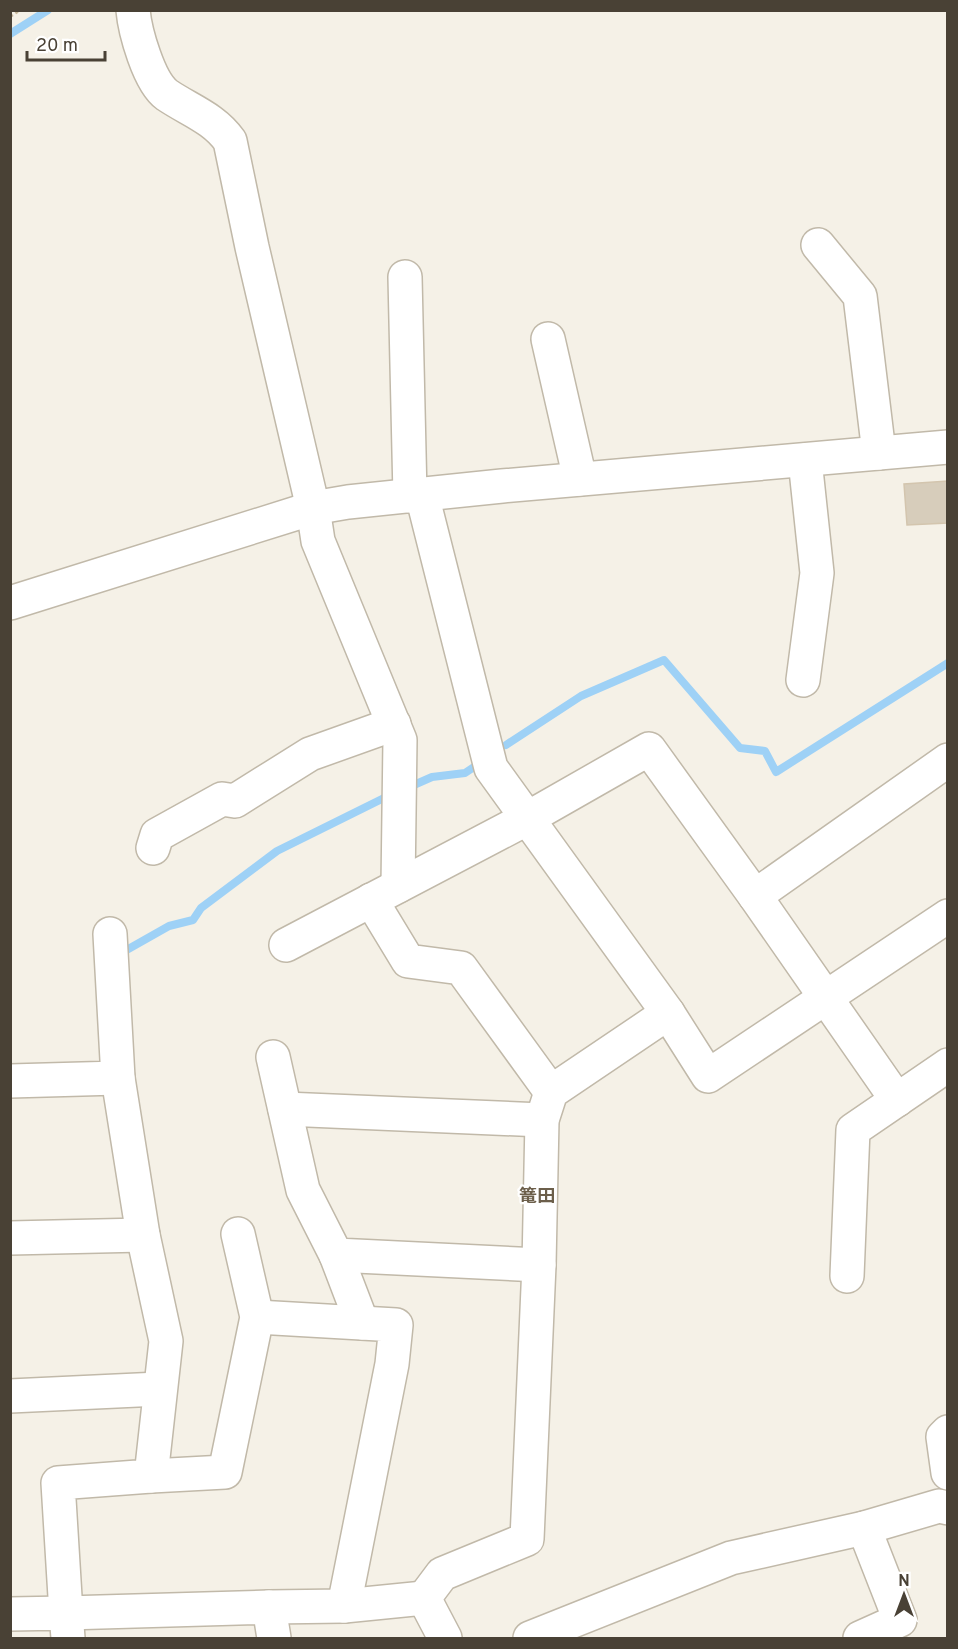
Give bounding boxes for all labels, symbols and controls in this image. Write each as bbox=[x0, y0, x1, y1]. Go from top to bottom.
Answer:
scale bar bbox=[27, 24, 105, 62]
text: 20 m bbox=[36, 35, 78, 58]
district label: 篭田 bbox=[519, 1186, 555, 1209]
north arrow bbox=[874, 1565, 934, 1625]
text: N bbox=[898, 1572, 910, 1592]

